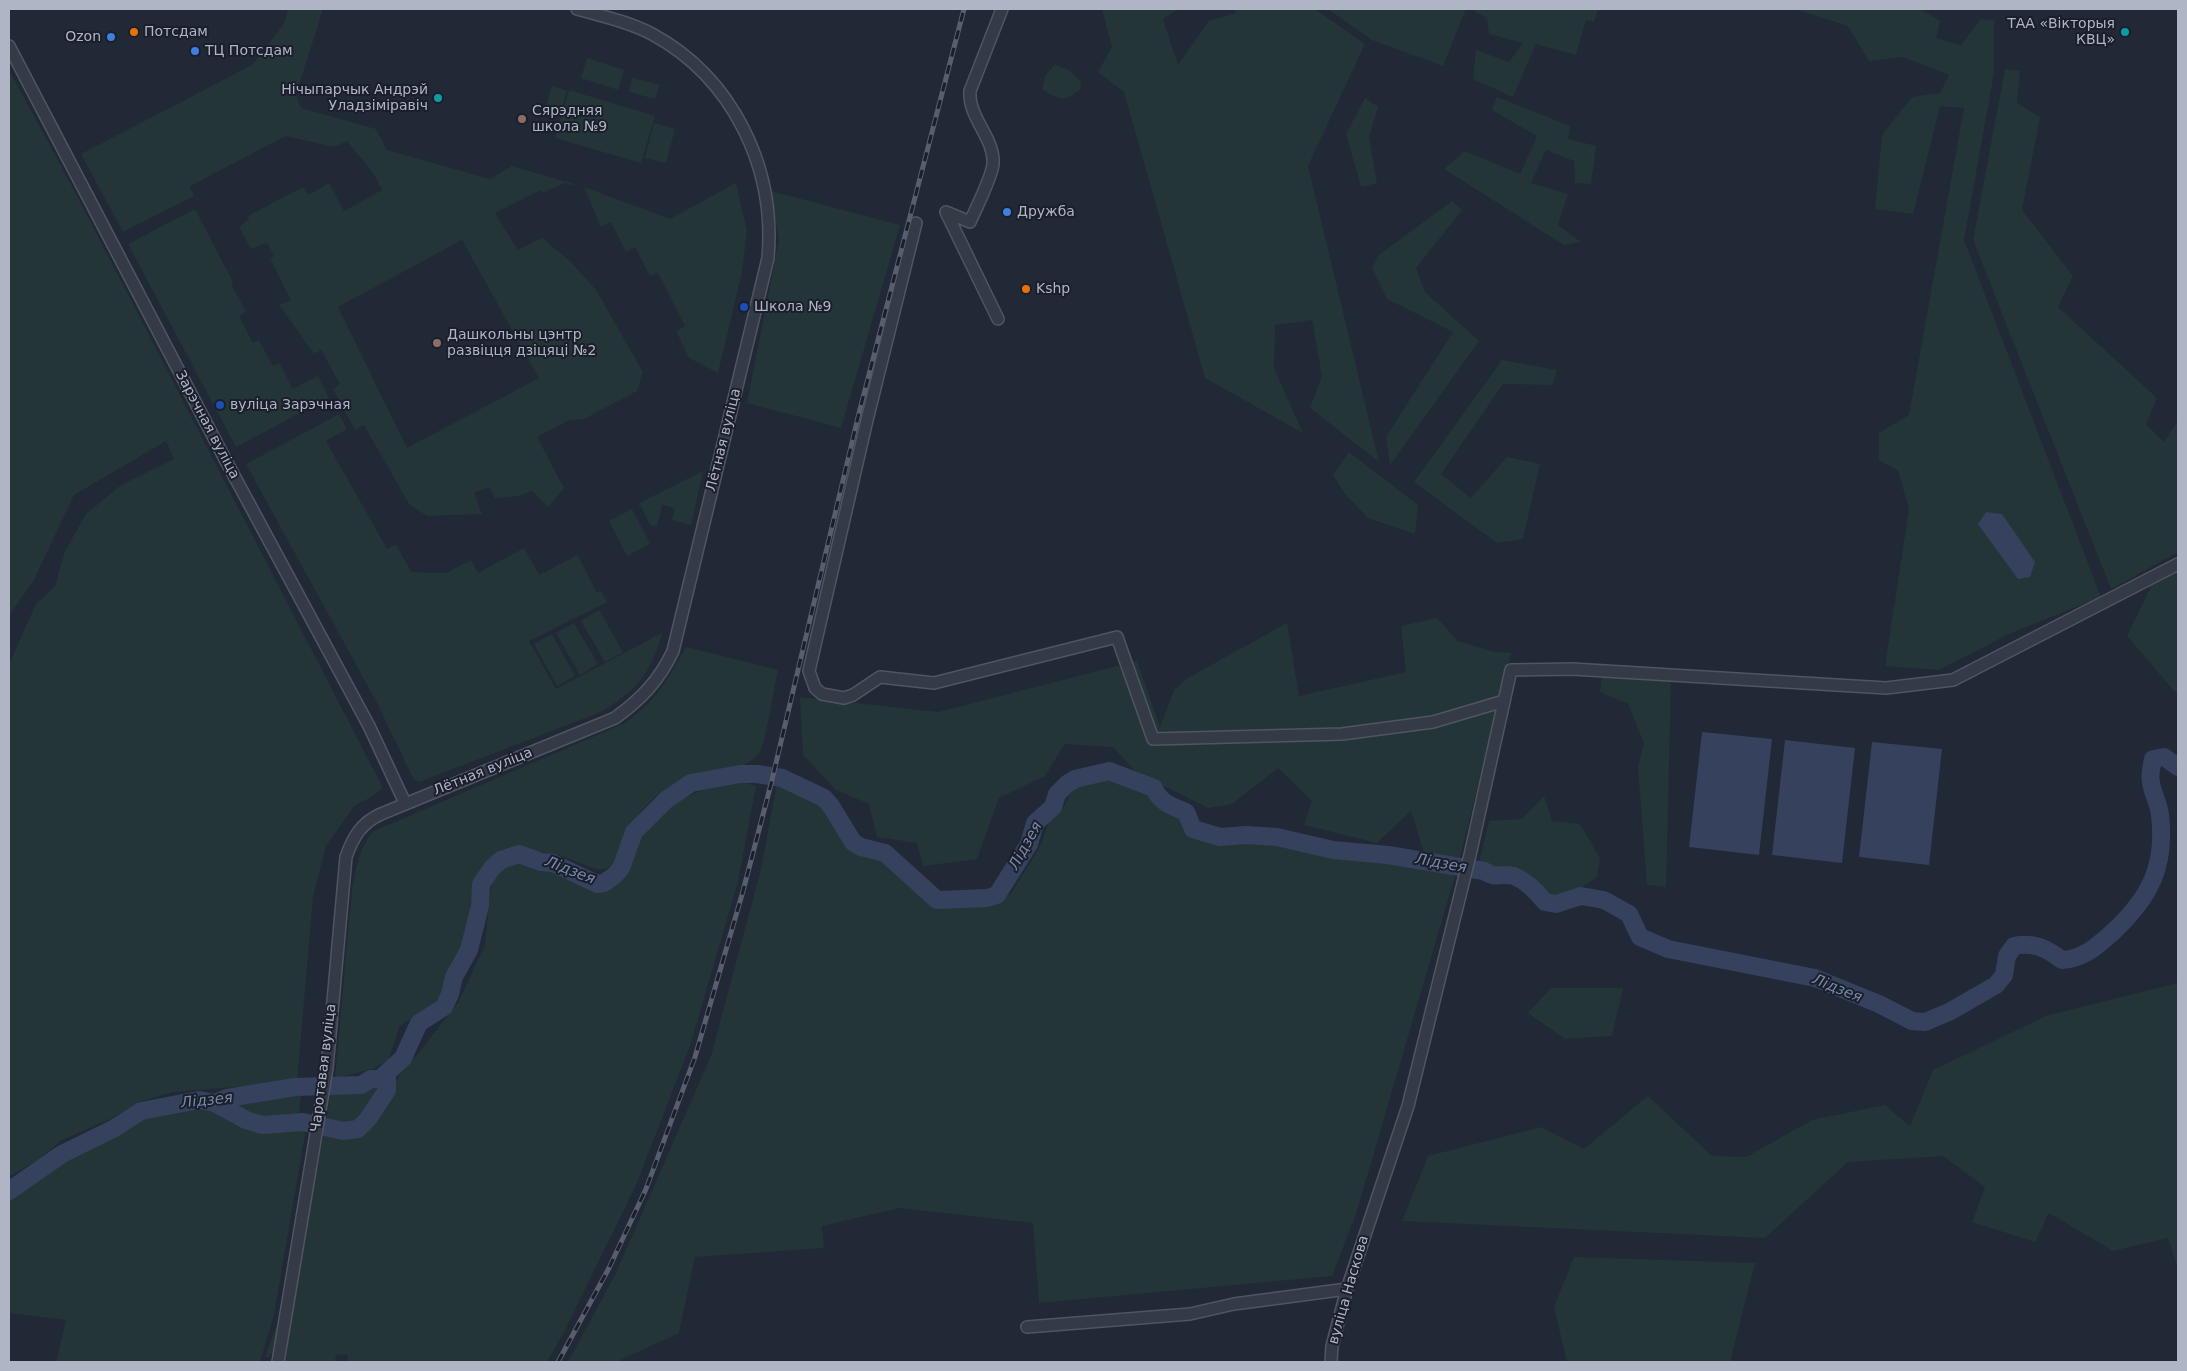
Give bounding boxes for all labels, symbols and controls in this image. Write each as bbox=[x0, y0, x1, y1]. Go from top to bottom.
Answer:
place label: ТАА «Вікторыя КВЦ» bbox=[2007, 16, 2115, 48]
place label: Потсдам bbox=[144, 24, 208, 40]
marker: Потсдам bbox=[128, 26, 140, 38]
marker: ТАА «Вікторыя КВЦ» bbox=[2119, 26, 2131, 38]
place label: Ozon bbox=[65, 29, 101, 45]
marker: Ozon bbox=[105, 31, 117, 43]
place label: ТЦ Потсдам bbox=[205, 43, 293, 59]
marker: ТЦ Потсдам bbox=[189, 45, 201, 57]
place label: Нічыпарчык Андрэй Уладзіміравіч bbox=[281, 82, 428, 114]
marker: Нічыпарчык Андрэй Уладзіміравіч bbox=[432, 92, 444, 104]
place label: Сярэдняя школа №9 bbox=[532, 103, 607, 136]
marker: Сярэдняя школа №9 bbox=[516, 113, 528, 125]
place label: Дружба bbox=[1017, 204, 1075, 220]
marker: Дружба bbox=[1001, 206, 1013, 218]
place label: Kshp bbox=[1036, 281, 1070, 297]
marker: Kshp bbox=[1020, 283, 1032, 295]
place label: Школа №9 bbox=[754, 299, 831, 315]
marker: Школа №9 bbox=[738, 301, 750, 313]
place label: Дашкольны цэнтр развіцця дзіцяці №2 bbox=[447, 327, 596, 360]
marker: Дашкольны цэнтр развіцця дзіцяці №2 bbox=[431, 337, 443, 349]
street label: Зарэчная вуліца bbox=[171, 368, 243, 482]
street label: Лётная вуліца bbox=[703, 387, 745, 493]
place label: вуліца Зарэчная bbox=[230, 397, 350, 413]
marker: вуліца Зарэчная bbox=[214, 399, 226, 411]
street label: Лётная вуліца bbox=[431, 744, 535, 800]
water label: Лідзея bbox=[1006, 819, 1046, 873]
water label: Лідзея bbox=[1414, 851, 1468, 877]
water label: Лідзея bbox=[542, 853, 598, 889]
water label: Лідзея bbox=[1810, 971, 1864, 1007]
street label: Чаротавая вуліца bbox=[308, 1003, 340, 1133]
water label: Лідзея bbox=[180, 1089, 234, 1113]
street label: вуліца Наскова bbox=[1325, 1234, 1373, 1346]

